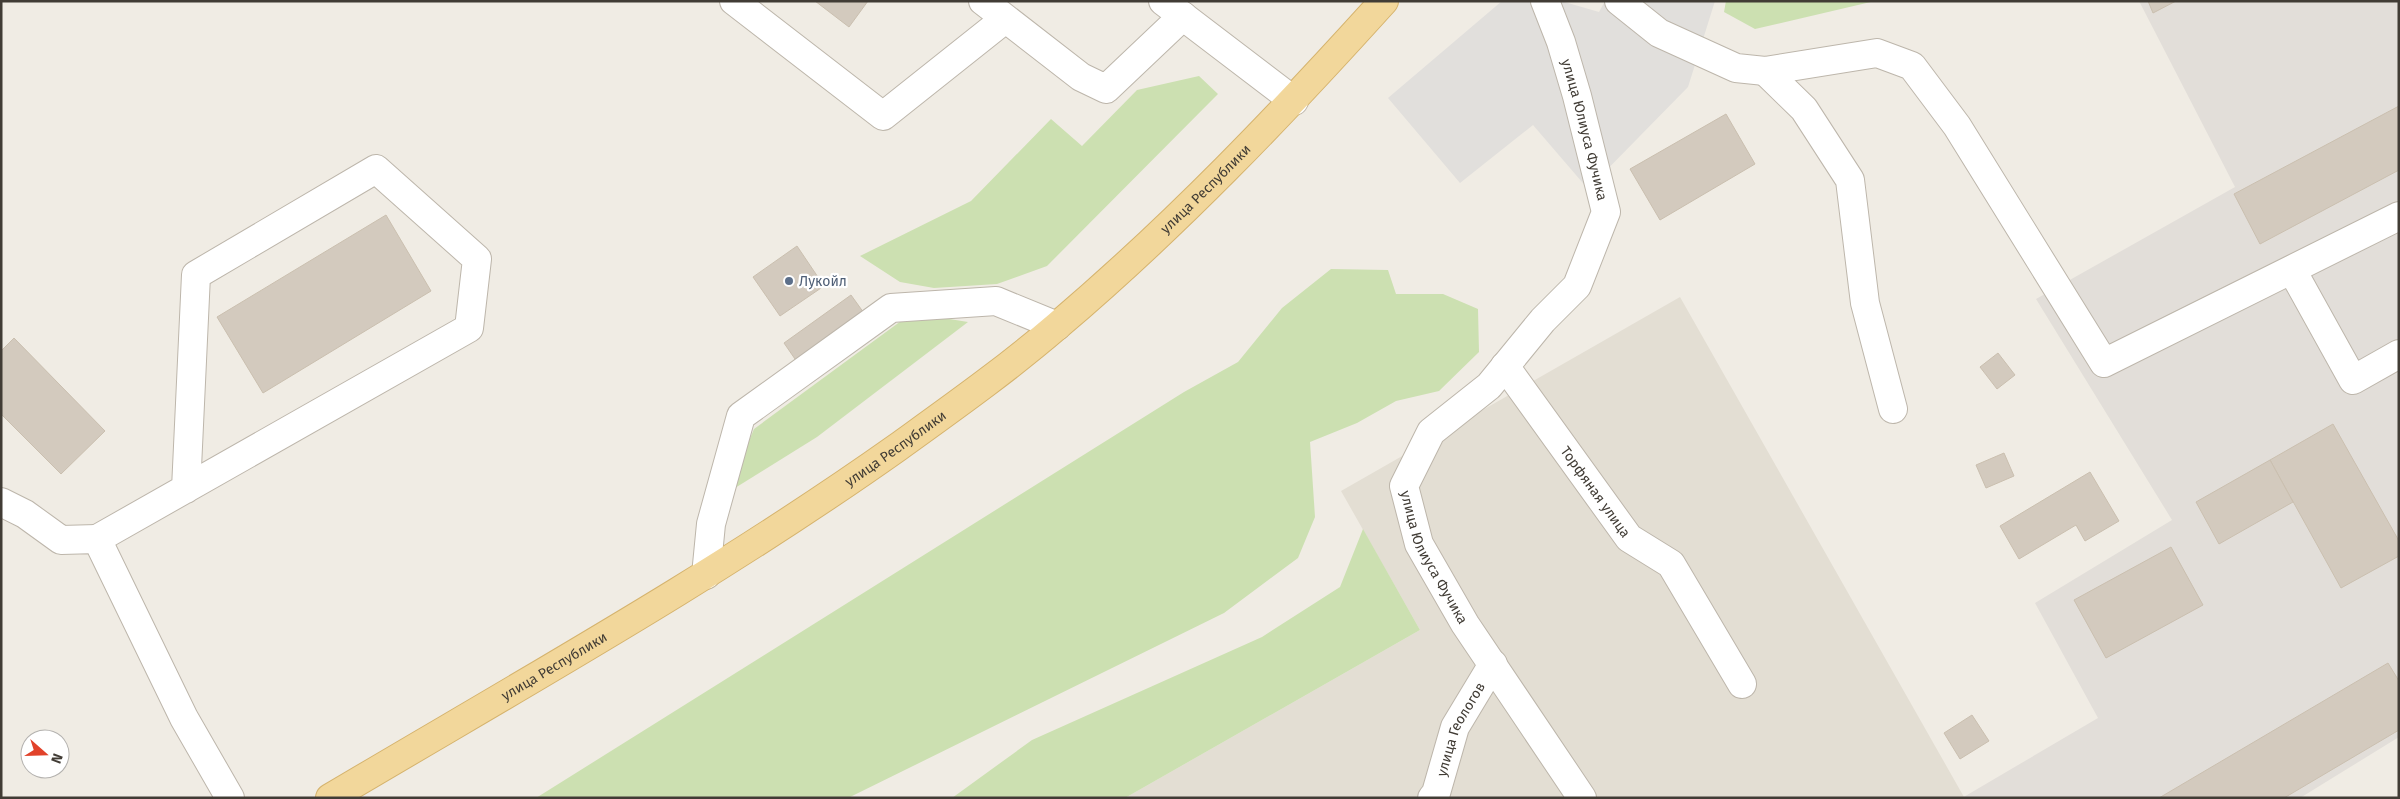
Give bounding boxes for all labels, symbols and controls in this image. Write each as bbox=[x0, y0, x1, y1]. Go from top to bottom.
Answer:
street label: улица Юлиуса Фучика bbox=[1558, 57, 1611, 202]
street label: улица Республики bbox=[1157, 141, 1255, 237]
place label: Лукойл bbox=[799, 273, 847, 290]
marker: Лукойл bbox=[783, 275, 795, 287]
street label: улица Республики bbox=[842, 407, 950, 490]
street label: Торфяная улица bbox=[1557, 443, 1634, 541]
street label: улица Юлиуса Фучика bbox=[1397, 489, 1471, 627]
street label: улица Республики bbox=[498, 629, 610, 704]
street label: улица Геологов bbox=[1433, 679, 1489, 779]
north arrow bbox=[20, 729, 70, 779]
text: N bbox=[47, 751, 66, 766]

